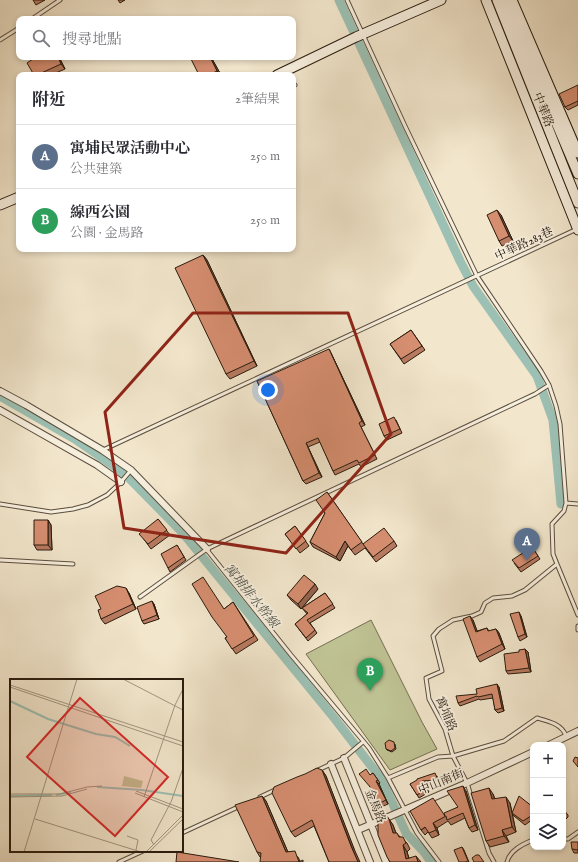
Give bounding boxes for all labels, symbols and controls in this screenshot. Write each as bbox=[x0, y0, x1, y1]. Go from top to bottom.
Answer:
search box bbox=[16, 16, 296, 60]
icon: search bbox=[30, 27, 52, 49]
text: 搜尋地點 bbox=[62, 30, 122, 49]
text: 附近 bbox=[32, 90, 66, 111]
street label: 中華路 bbox=[529, 90, 557, 130]
text: 2筆結果 bbox=[235, 91, 280, 108]
text: 寓埔民眾活動中心 bbox=[70, 139, 190, 158]
text: A bbox=[41, 148, 49, 165]
text: 250 m bbox=[250, 148, 280, 165]
text: 公共建築 bbox=[70, 161, 122, 178]
text: 線西公園 bbox=[70, 203, 130, 222]
text: B bbox=[41, 212, 49, 229]
text: 250 m bbox=[250, 212, 280, 229]
street label: 中華路283巷 bbox=[492, 224, 556, 264]
text: 公園 · 金馬路 bbox=[70, 225, 144, 242]
your location bbox=[258, 380, 278, 400]
pin: A bbox=[514, 528, 540, 561]
water label: 寓埔排水幹線 bbox=[220, 560, 283, 633]
pin: B bbox=[357, 658, 383, 691]
inset map bbox=[10, 679, 183, 852]
street label: 寓埔路 bbox=[432, 694, 460, 734]
map controls bbox=[530, 742, 566, 850]
button: + bbox=[530, 742, 566, 778]
street label: 中山南街 bbox=[416, 765, 467, 798]
button: − bbox=[530, 778, 566, 814]
street label: 金馬路 bbox=[361, 786, 389, 826]
button: layers bbox=[530, 814, 566, 850]

